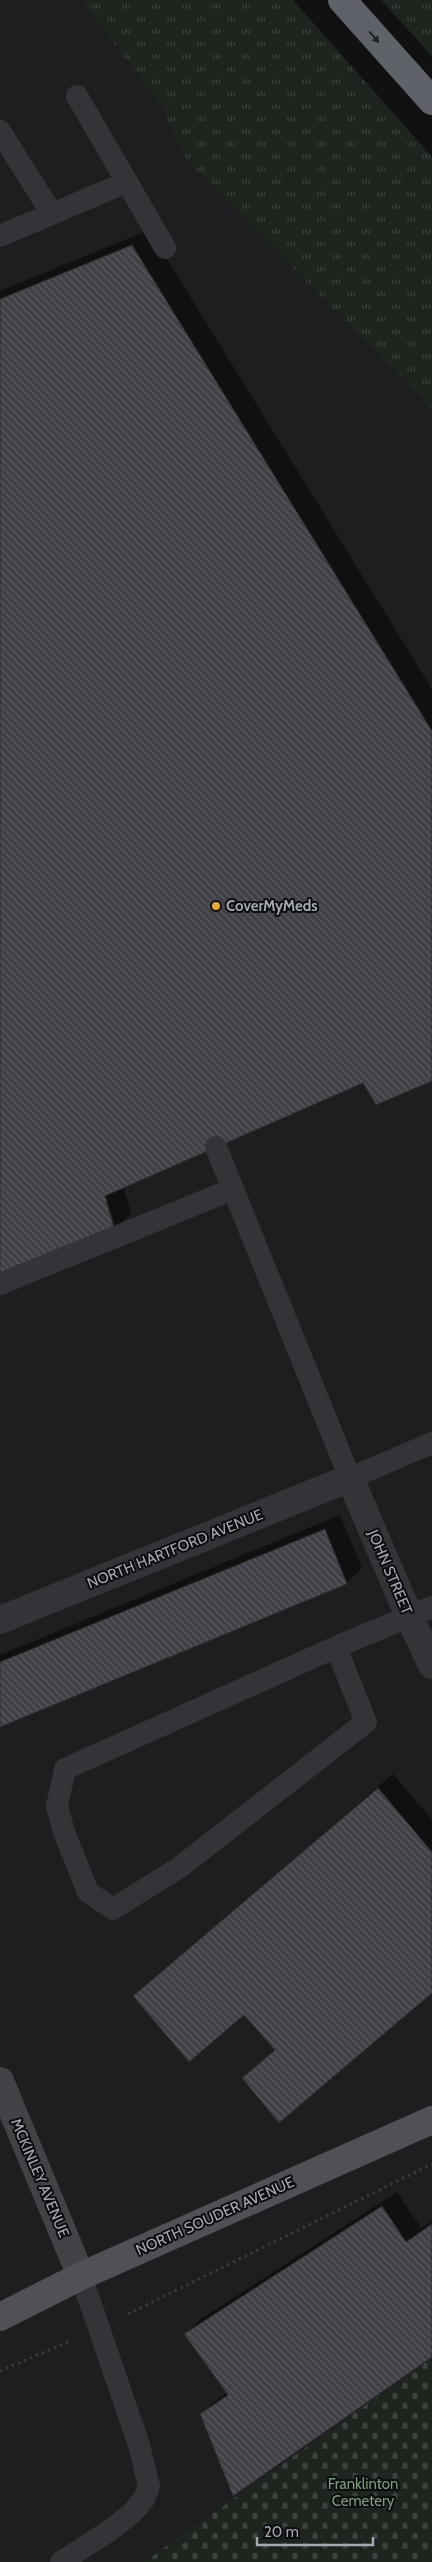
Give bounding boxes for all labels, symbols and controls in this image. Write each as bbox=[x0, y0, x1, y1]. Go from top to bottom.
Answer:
one-way arrow bbox=[368, 30, 380, 42]
place label: CoverMyMeds bbox=[226, 897, 318, 915]
marker: CoverMyMeds bbox=[210, 900, 222, 912]
street label: NORTH HARTFORD AVENUE bbox=[85, 1505, 265, 1593]
street label: JOHN STREET bbox=[364, 1526, 416, 1617]
street label: MCKINLEY AVENUE bbox=[7, 2116, 73, 2240]
street label: NORTH SOUDER AVENUE bbox=[133, 2173, 297, 2259]
park label: Franklinton Cemetery bbox=[328, 2475, 398, 2510]
scale bar bbox=[257, 2514, 373, 2546]
text: 20 m bbox=[264, 2523, 299, 2541]

